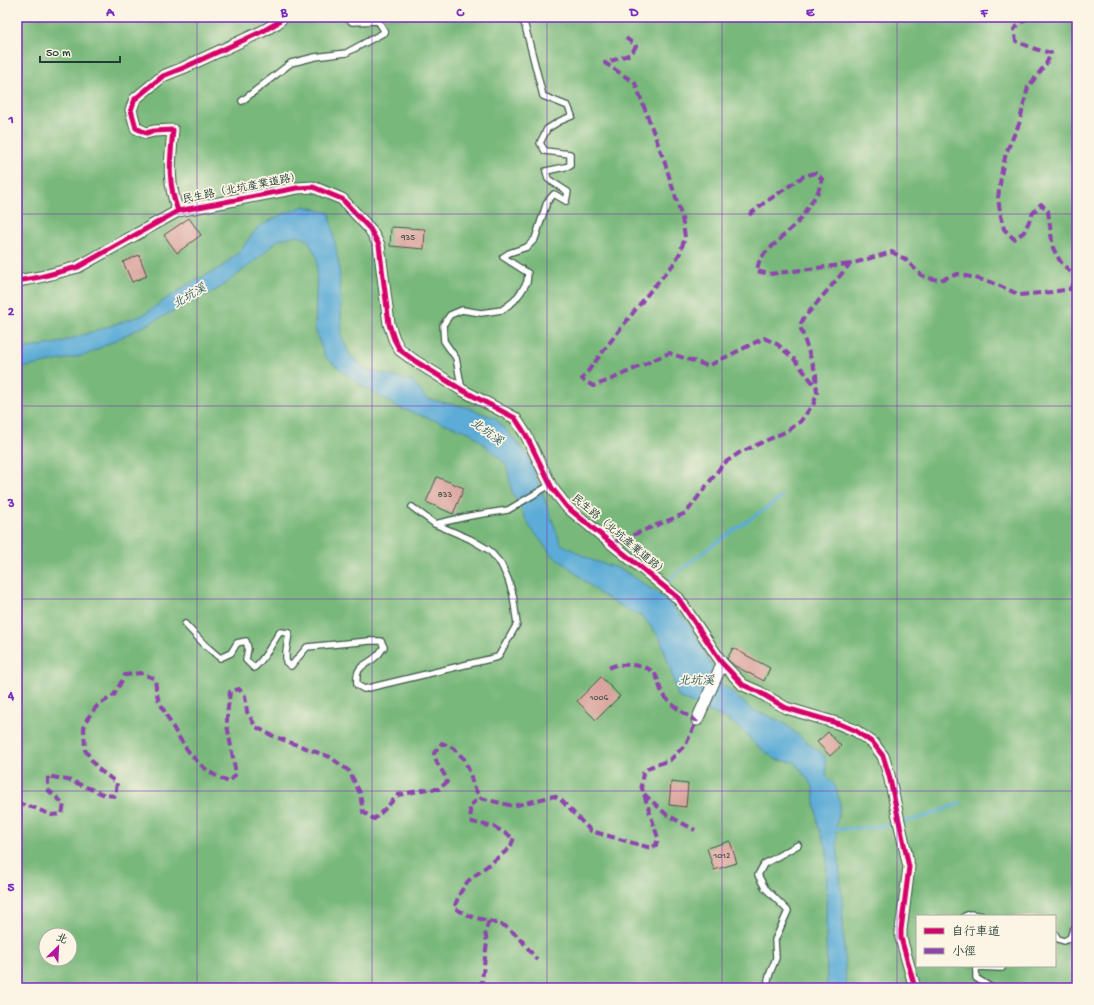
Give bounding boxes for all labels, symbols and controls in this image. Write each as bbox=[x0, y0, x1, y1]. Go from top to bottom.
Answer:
text: A bbox=[105, 6, 115, 21]
text: B bbox=[280, 6, 289, 21]
text: C bbox=[455, 6, 465, 21]
text: D bbox=[629, 6, 639, 21]
text: E bbox=[806, 6, 815, 21]
text: F bbox=[980, 6, 989, 21]
scale bar bbox=[40, 38, 120, 64]
text: 50 m bbox=[46, 47, 71, 61]
text: 1 bbox=[7, 113, 14, 128]
street label: 民生路（北坑產業道路） bbox=[181, 170, 303, 206]
house number: 935 bbox=[400, 233, 415, 244]
water label: 北坑溪 bbox=[170, 281, 210, 312]
text: 2 bbox=[8, 305, 15, 320]
water label: 北坑溪 bbox=[467, 416, 506, 450]
house number: 833 bbox=[438, 490, 452, 501]
street label: 民生路（北坑產業道路） bbox=[569, 491, 670, 579]
text: 3 bbox=[7, 497, 15, 512]
water label: 北坑溪 bbox=[678, 674, 715, 689]
text: 4 bbox=[7, 689, 15, 704]
house number: 1006 bbox=[589, 693, 609, 704]
house number: 1012 bbox=[713, 851, 731, 862]
text: 5 bbox=[8, 881, 15, 896]
legend bbox=[916, 915, 1056, 967]
text: 自行車道 bbox=[952, 925, 1000, 940]
north arrow bbox=[38, 927, 78, 967]
text: 北 bbox=[54, 932, 69, 947]
text: 小徑 bbox=[952, 945, 976, 960]

